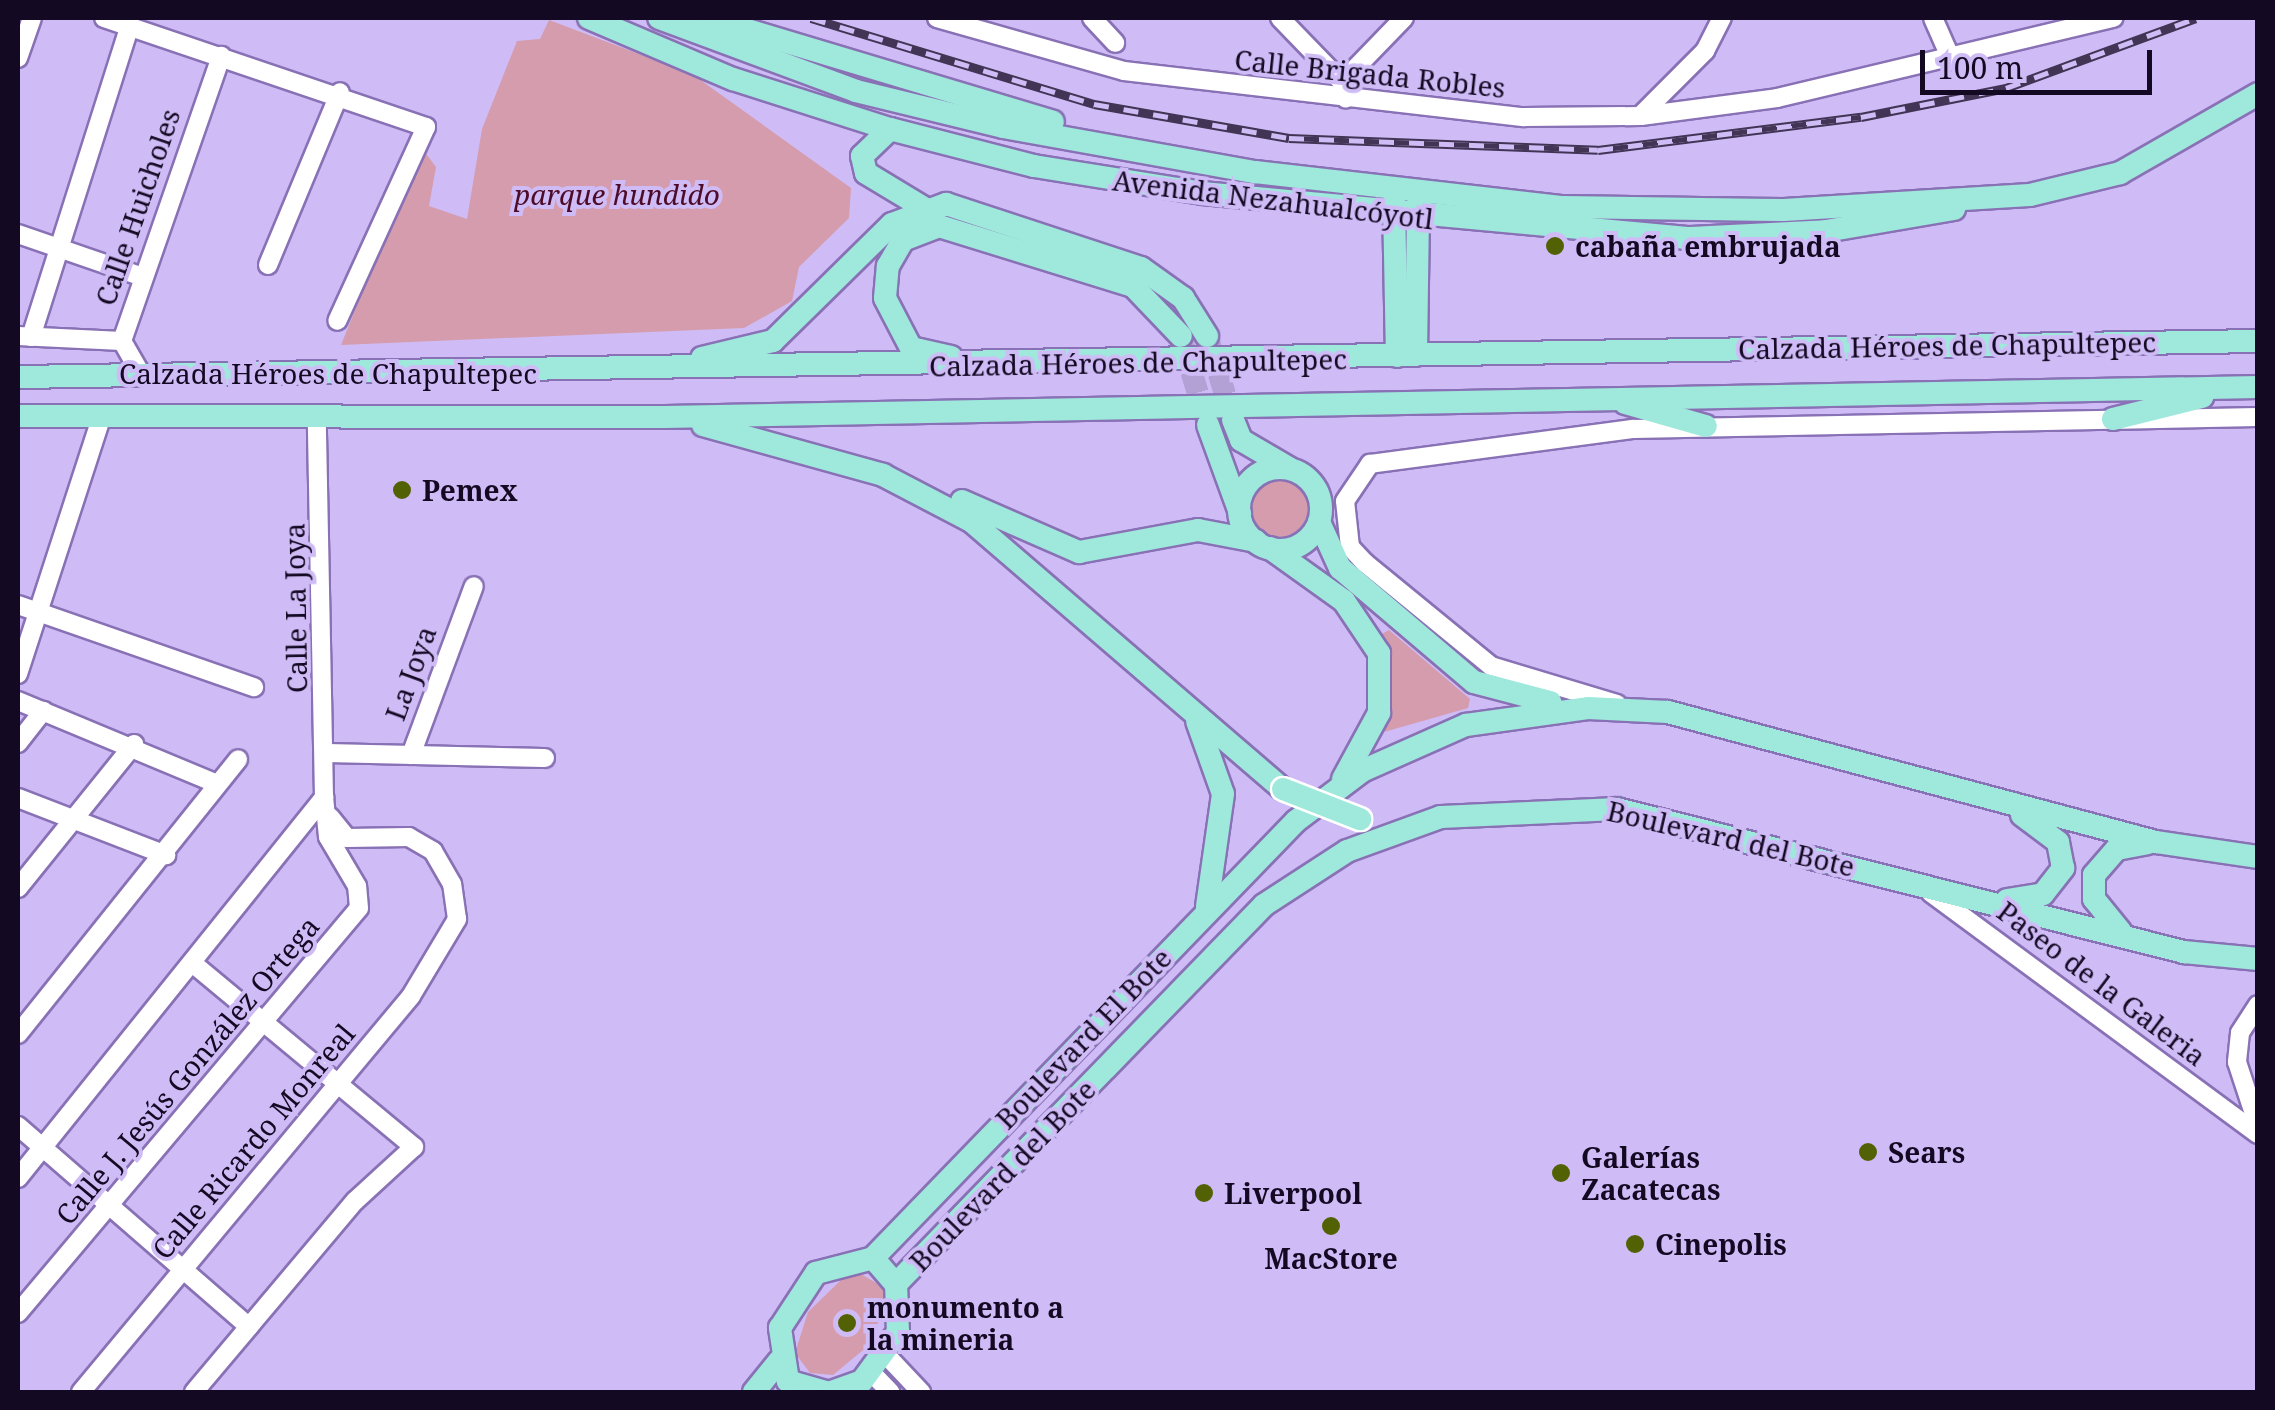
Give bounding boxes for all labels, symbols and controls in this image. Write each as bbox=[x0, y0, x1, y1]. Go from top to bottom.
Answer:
scale bar bbox=[1925, 30, 2158, 92]
street label: Calle Brigada Robles bbox=[1233, 42, 1507, 104]
text: 100 m bbox=[1937, 47, 2023, 88]
street label: Calle Huicholes bbox=[88, 104, 186, 310]
street label: Avenida Nezahualcóyotl bbox=[1111, 163, 1435, 235]
park label: parque hundido bbox=[514, 177, 720, 211]
place label: cabaña embrujada bbox=[1575, 229, 1841, 263]
marker: cabaña embrujada bbox=[1544, 235, 1566, 257]
street label: Calzada Héroes de Chapultepec bbox=[1738, 325, 2156, 365]
street label: Calzada Héroes de Chapultepec bbox=[929, 342, 1347, 382]
street label: Calzada Héroes de Chapultepec bbox=[119, 356, 537, 390]
place label: Pemex bbox=[422, 473, 518, 507]
marker: Pemex bbox=[391, 479, 413, 501]
street label: Calle La Joya bbox=[277, 523, 313, 693]
street label: La Joya bbox=[378, 621, 442, 725]
street label: Boulevard del Bote bbox=[1604, 793, 1858, 883]
street label: Paseo de la Galeria bbox=[1991, 894, 2213, 1072]
street label: Calle J. Jesús González Ortega bbox=[48, 909, 326, 1231]
street label: Boulevard El Bote bbox=[988, 941, 1178, 1135]
street label: Calle Ricardo Monreal bbox=[145, 1017, 361, 1265]
street label: Boulevard del Bote bbox=[902, 1072, 1102, 1278]
place label: Sears bbox=[1888, 1135, 1965, 1169]
place label: Galerías Zacatecas bbox=[1581, 1140, 1720, 1206]
marker: Sears bbox=[1857, 1141, 1879, 1163]
marker: Galerías Zacatecas bbox=[1550, 1162, 1572, 1184]
place label: Liverpool bbox=[1224, 1176, 1362, 1210]
marker: Liverpool bbox=[1193, 1182, 1215, 1204]
marker: MacStore bbox=[1320, 1215, 1342, 1237]
place label: Cinepolis bbox=[1655, 1227, 1787, 1261]
marker: Cinepolis bbox=[1624, 1233, 1646, 1255]
place label: MacStore bbox=[1264, 1241, 1398, 1275]
place label: monumento a la mineria bbox=[867, 1290, 1064, 1356]
marker: monumento a la mineria bbox=[836, 1312, 858, 1334]

